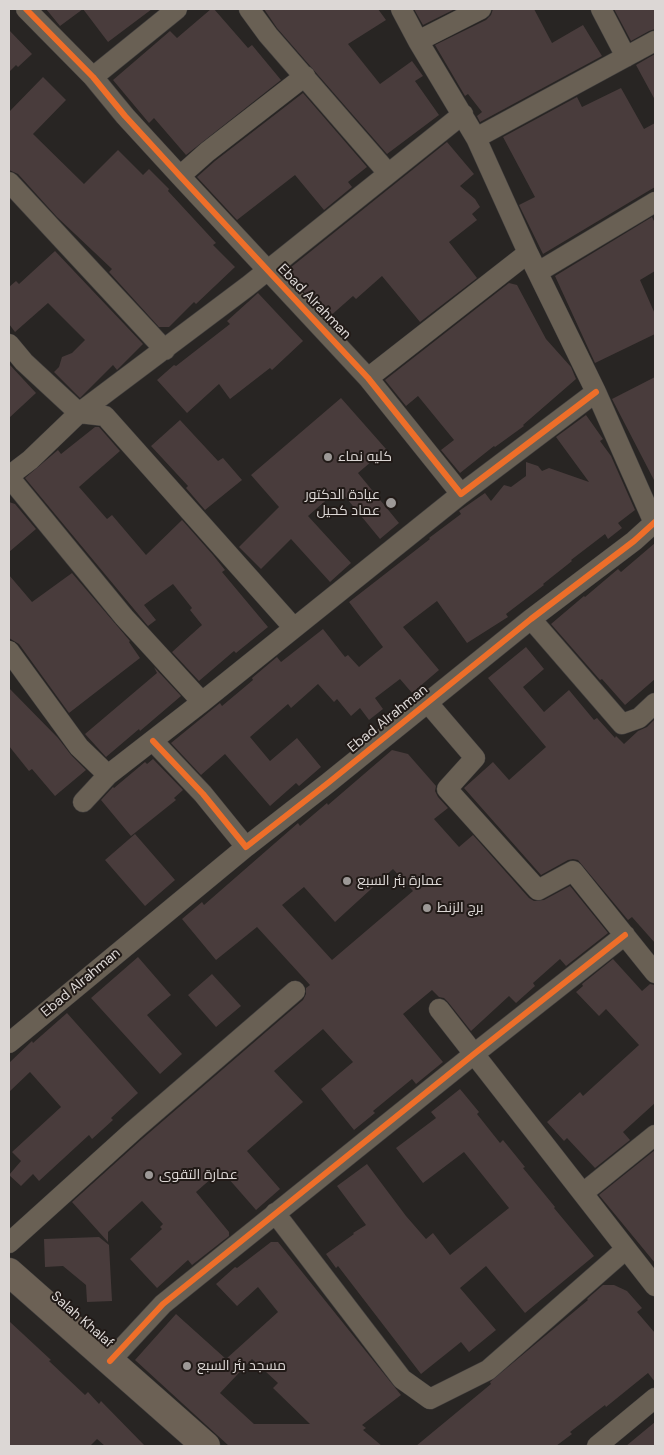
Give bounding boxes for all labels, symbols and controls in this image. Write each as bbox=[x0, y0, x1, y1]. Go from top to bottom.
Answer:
street label: Ebad Alrahman bbox=[274, 261, 354, 343]
place label: كليه نماء bbox=[338, 449, 392, 465]
marker: كليه نماء bbox=[322, 451, 334, 463]
place label: عيادة الدكتور عماد كحيل bbox=[305, 487, 380, 520]
marker: عيادة الدكتور عماد كحيل bbox=[384, 496, 398, 510]
street label: Ebad Alrahman bbox=[345, 682, 431, 756]
place label: عمارة بئر السبع bbox=[357, 873, 443, 889]
marker: عمارة بئر السبع bbox=[341, 875, 353, 887]
place label: برج الزنط bbox=[437, 900, 483, 916]
marker: برج الزنط bbox=[421, 902, 433, 914]
street label: Ebad Alrahman bbox=[38, 945, 124, 1021]
place label: عمارة التقوى bbox=[159, 1167, 238, 1183]
marker: عمارة التقوى bbox=[143, 1169, 155, 1181]
street label: Salah Khalaf bbox=[47, 1288, 117, 1352]
place label: مسجد بئر السبع bbox=[197, 1358, 286, 1374]
marker: مسجد بئر السبع bbox=[181, 1360, 193, 1372]

